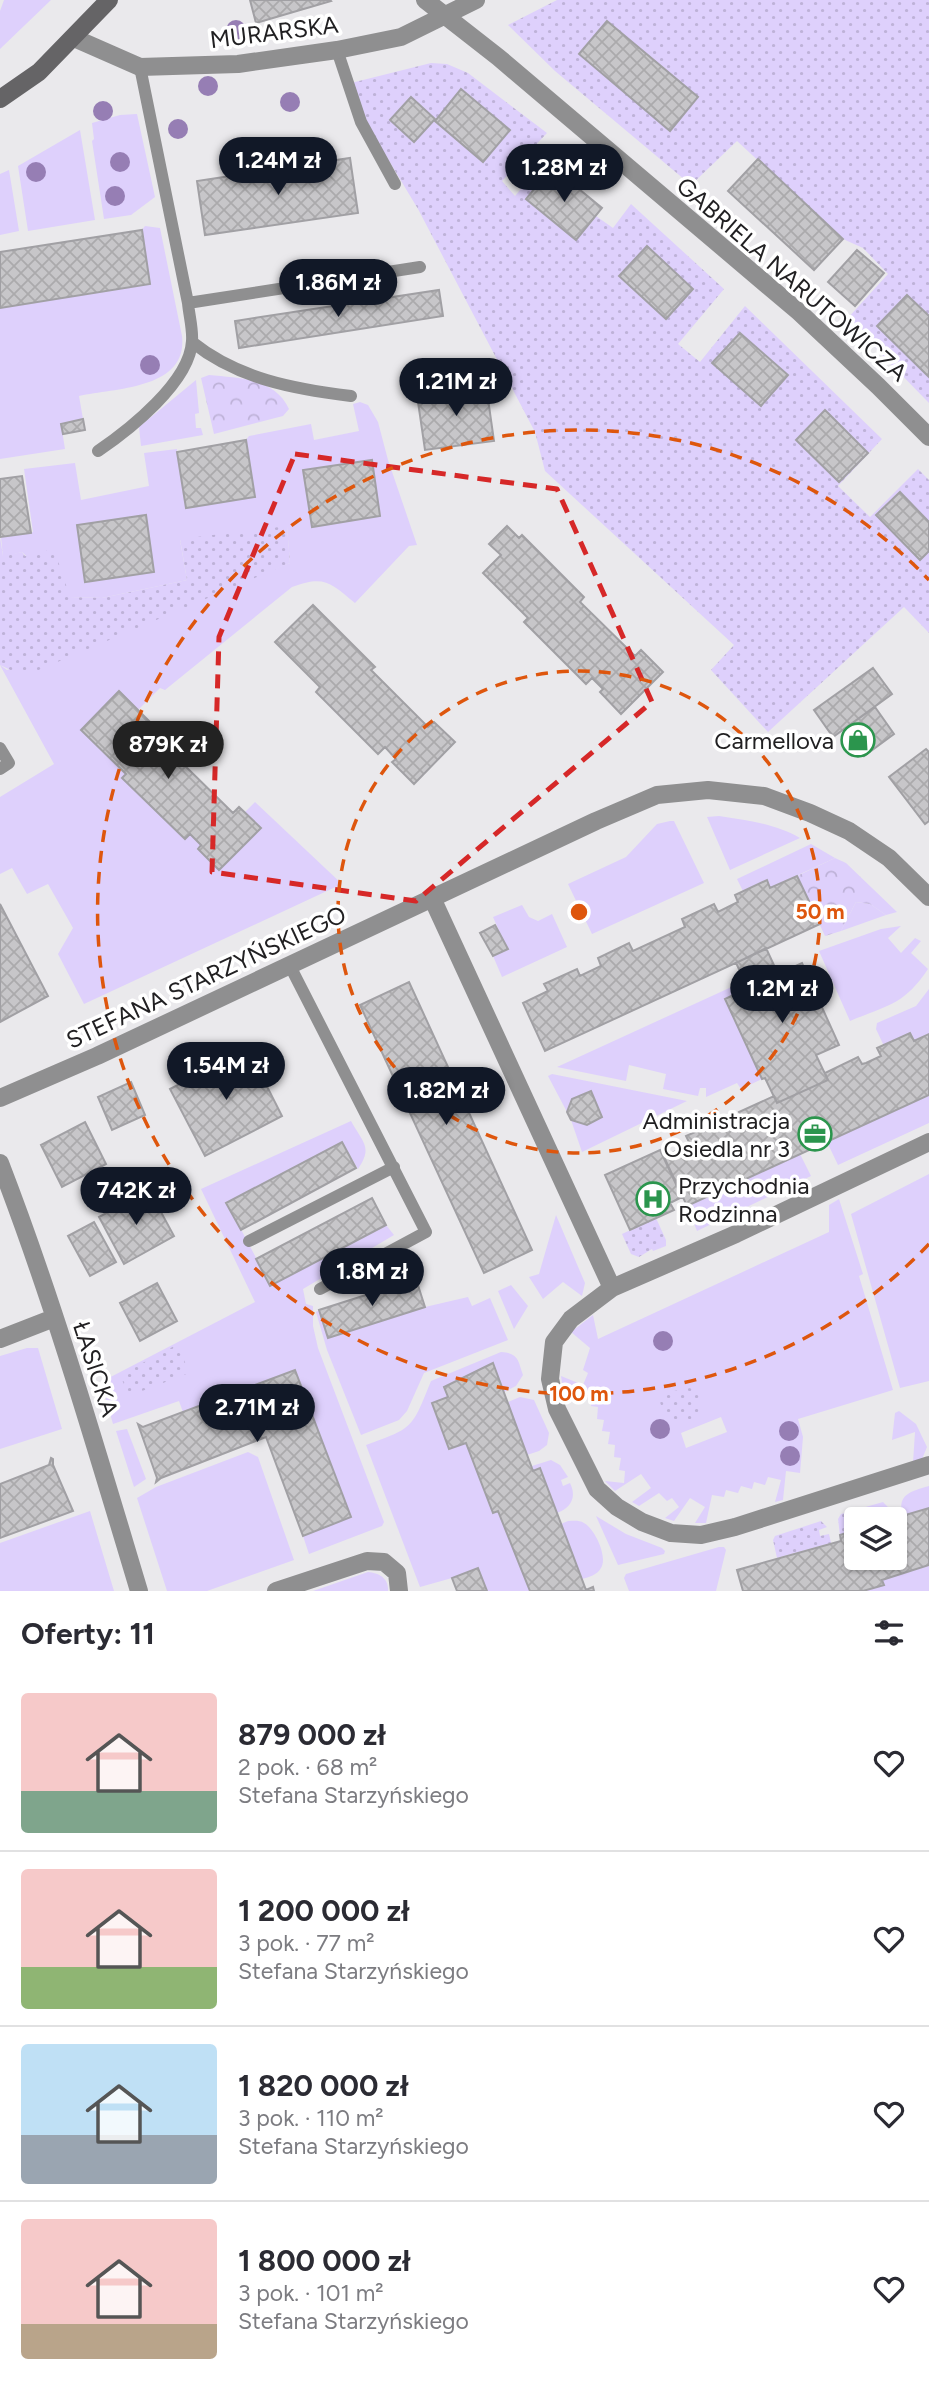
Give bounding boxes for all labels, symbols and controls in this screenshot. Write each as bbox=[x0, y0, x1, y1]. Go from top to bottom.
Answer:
street label: MURARSKA bbox=[208, 10, 341, 54]
pin: 1.24M zł bbox=[206, 138, 350, 197]
pin: 1.28M zł bbox=[492, 144, 636, 204]
text: 1.24M zł bbox=[235, 146, 321, 174]
text: 1.28M zł bbox=[521, 153, 607, 181]
street label: GABRIELA NARUTOWICZA bbox=[671, 171, 914, 388]
pin: 1.86M zł bbox=[266, 260, 410, 319]
text: 1.86M zł bbox=[295, 268, 381, 296]
pin: 1.21M zł bbox=[384, 358, 528, 418]
text: 1.21M zł bbox=[415, 367, 497, 395]
shop icon: Carmellova bbox=[839, 721, 877, 759]
pin: 879K zł bbox=[103, 722, 233, 781]
place label: Carmellova bbox=[714, 726, 834, 755]
text: 879K zł bbox=[129, 730, 207, 758]
street label: STEFANA STARZYŃSKIEGO bbox=[62, 899, 350, 1055]
text: 50 m bbox=[795, 899, 845, 924]
centre of rings bbox=[567, 900, 591, 924]
pin: 1.2M zł bbox=[717, 965, 847, 1025]
text: 1.2M zł bbox=[746, 974, 818, 1002]
pin: 1.54M zł bbox=[154, 1042, 298, 1102]
text: 1.54M zł bbox=[183, 1051, 269, 1079]
pin: 1.82M zł bbox=[374, 1068, 518, 1127]
text: 1.82M zł bbox=[403, 1076, 489, 1104]
place label: Administracja Osiedla nr 3 bbox=[643, 1106, 790, 1163]
office icon: Administracja Osiedla nr 3 bbox=[796, 1115, 834, 1153]
pin: 742K zł bbox=[71, 1168, 201, 1227]
place label: Przychodnia Rodzinna bbox=[678, 1171, 810, 1228]
text: 742K zł bbox=[96, 1176, 176, 1204]
hospital icon: Przychodnia Rodzinna bbox=[634, 1180, 672, 1218]
pin: 1.8M zł bbox=[307, 1248, 437, 1308]
text: 1.8M zł bbox=[336, 1257, 408, 1285]
street label: ŁASICKA bbox=[67, 1318, 125, 1421]
text: 100 m bbox=[549, 1381, 609, 1406]
pin: 2.71M zł bbox=[185, 1384, 329, 1444]
text: 2.71M zł bbox=[215, 1393, 299, 1421]
map controls bbox=[844, 1507, 907, 1570]
button: layers bbox=[844, 1507, 907, 1570]
icon: filters bbox=[870, 1614, 908, 1652]
text: Oferty: 11 bbox=[21, 1615, 155, 1652]
text: 879 000 zł bbox=[238, 1716, 386, 1753]
icon: home bbox=[77, 1721, 161, 1805]
icon: heart bbox=[870, 1744, 908, 1782]
text: 2 pok. · 68 m² bbox=[238, 1753, 377, 1781]
text: Stefana Starzyńskiego bbox=[238, 1781, 469, 1809]
text: 1 200 000 zł bbox=[238, 1892, 410, 1929]
icon: home bbox=[77, 1897, 161, 1981]
icon: heart bbox=[870, 1920, 908, 1958]
text: 3 pok. · 77 m² bbox=[238, 1929, 375, 1957]
text: Stefana Starzyńskiego bbox=[238, 1957, 469, 1985]
text: 1 820 000 zł bbox=[238, 2067, 408, 2104]
icon: home bbox=[77, 2072, 161, 2156]
icon: heart bbox=[870, 2095, 908, 2133]
text: 3 pok. · 110 m² bbox=[238, 2104, 384, 2132]
text: Stefana Starzyńskiego bbox=[238, 2132, 469, 2160]
text: 1 800 000 zł bbox=[238, 2242, 411, 2279]
icon: home bbox=[77, 2247, 161, 2331]
icon: heart bbox=[870, 2270, 908, 2308]
text: 3 pok. · 101 m² bbox=[238, 2279, 384, 2307]
text: Stefana Starzyńskiego bbox=[238, 2307, 469, 2335]

